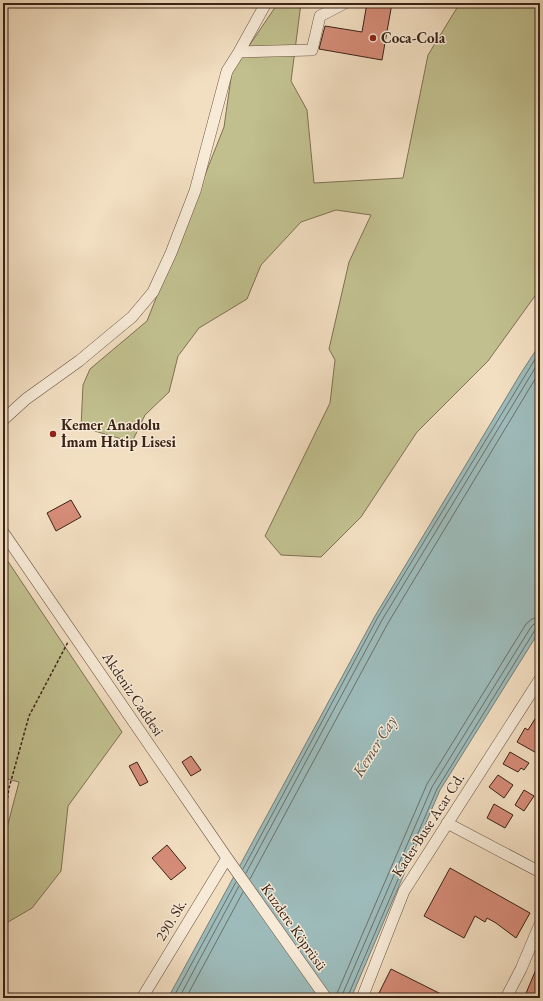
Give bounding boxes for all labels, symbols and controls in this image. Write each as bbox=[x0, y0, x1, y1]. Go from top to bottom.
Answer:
place label: Coca-Cola bbox=[381, 28, 446, 47]
marker: Coca-Cola bbox=[368, 33, 378, 43]
place label: Kemer Anadolu İmam Hatip Lisesi bbox=[61, 415, 177, 451]
marker: Kemer Anadolu İmam Hatip Lisesi bbox=[48, 429, 58, 439]
street label: Akdeniz Caddesi bbox=[98, 647, 169, 740]
water label: Kemer Cay bbox=[347, 711, 402, 782]
street label: Kader Buse Acar Cd. bbox=[387, 769, 468, 880]
street label: Kuzdere Köprüsü bbox=[257, 879, 332, 974]
street label: 290. Sk. bbox=[151, 895, 190, 944]

